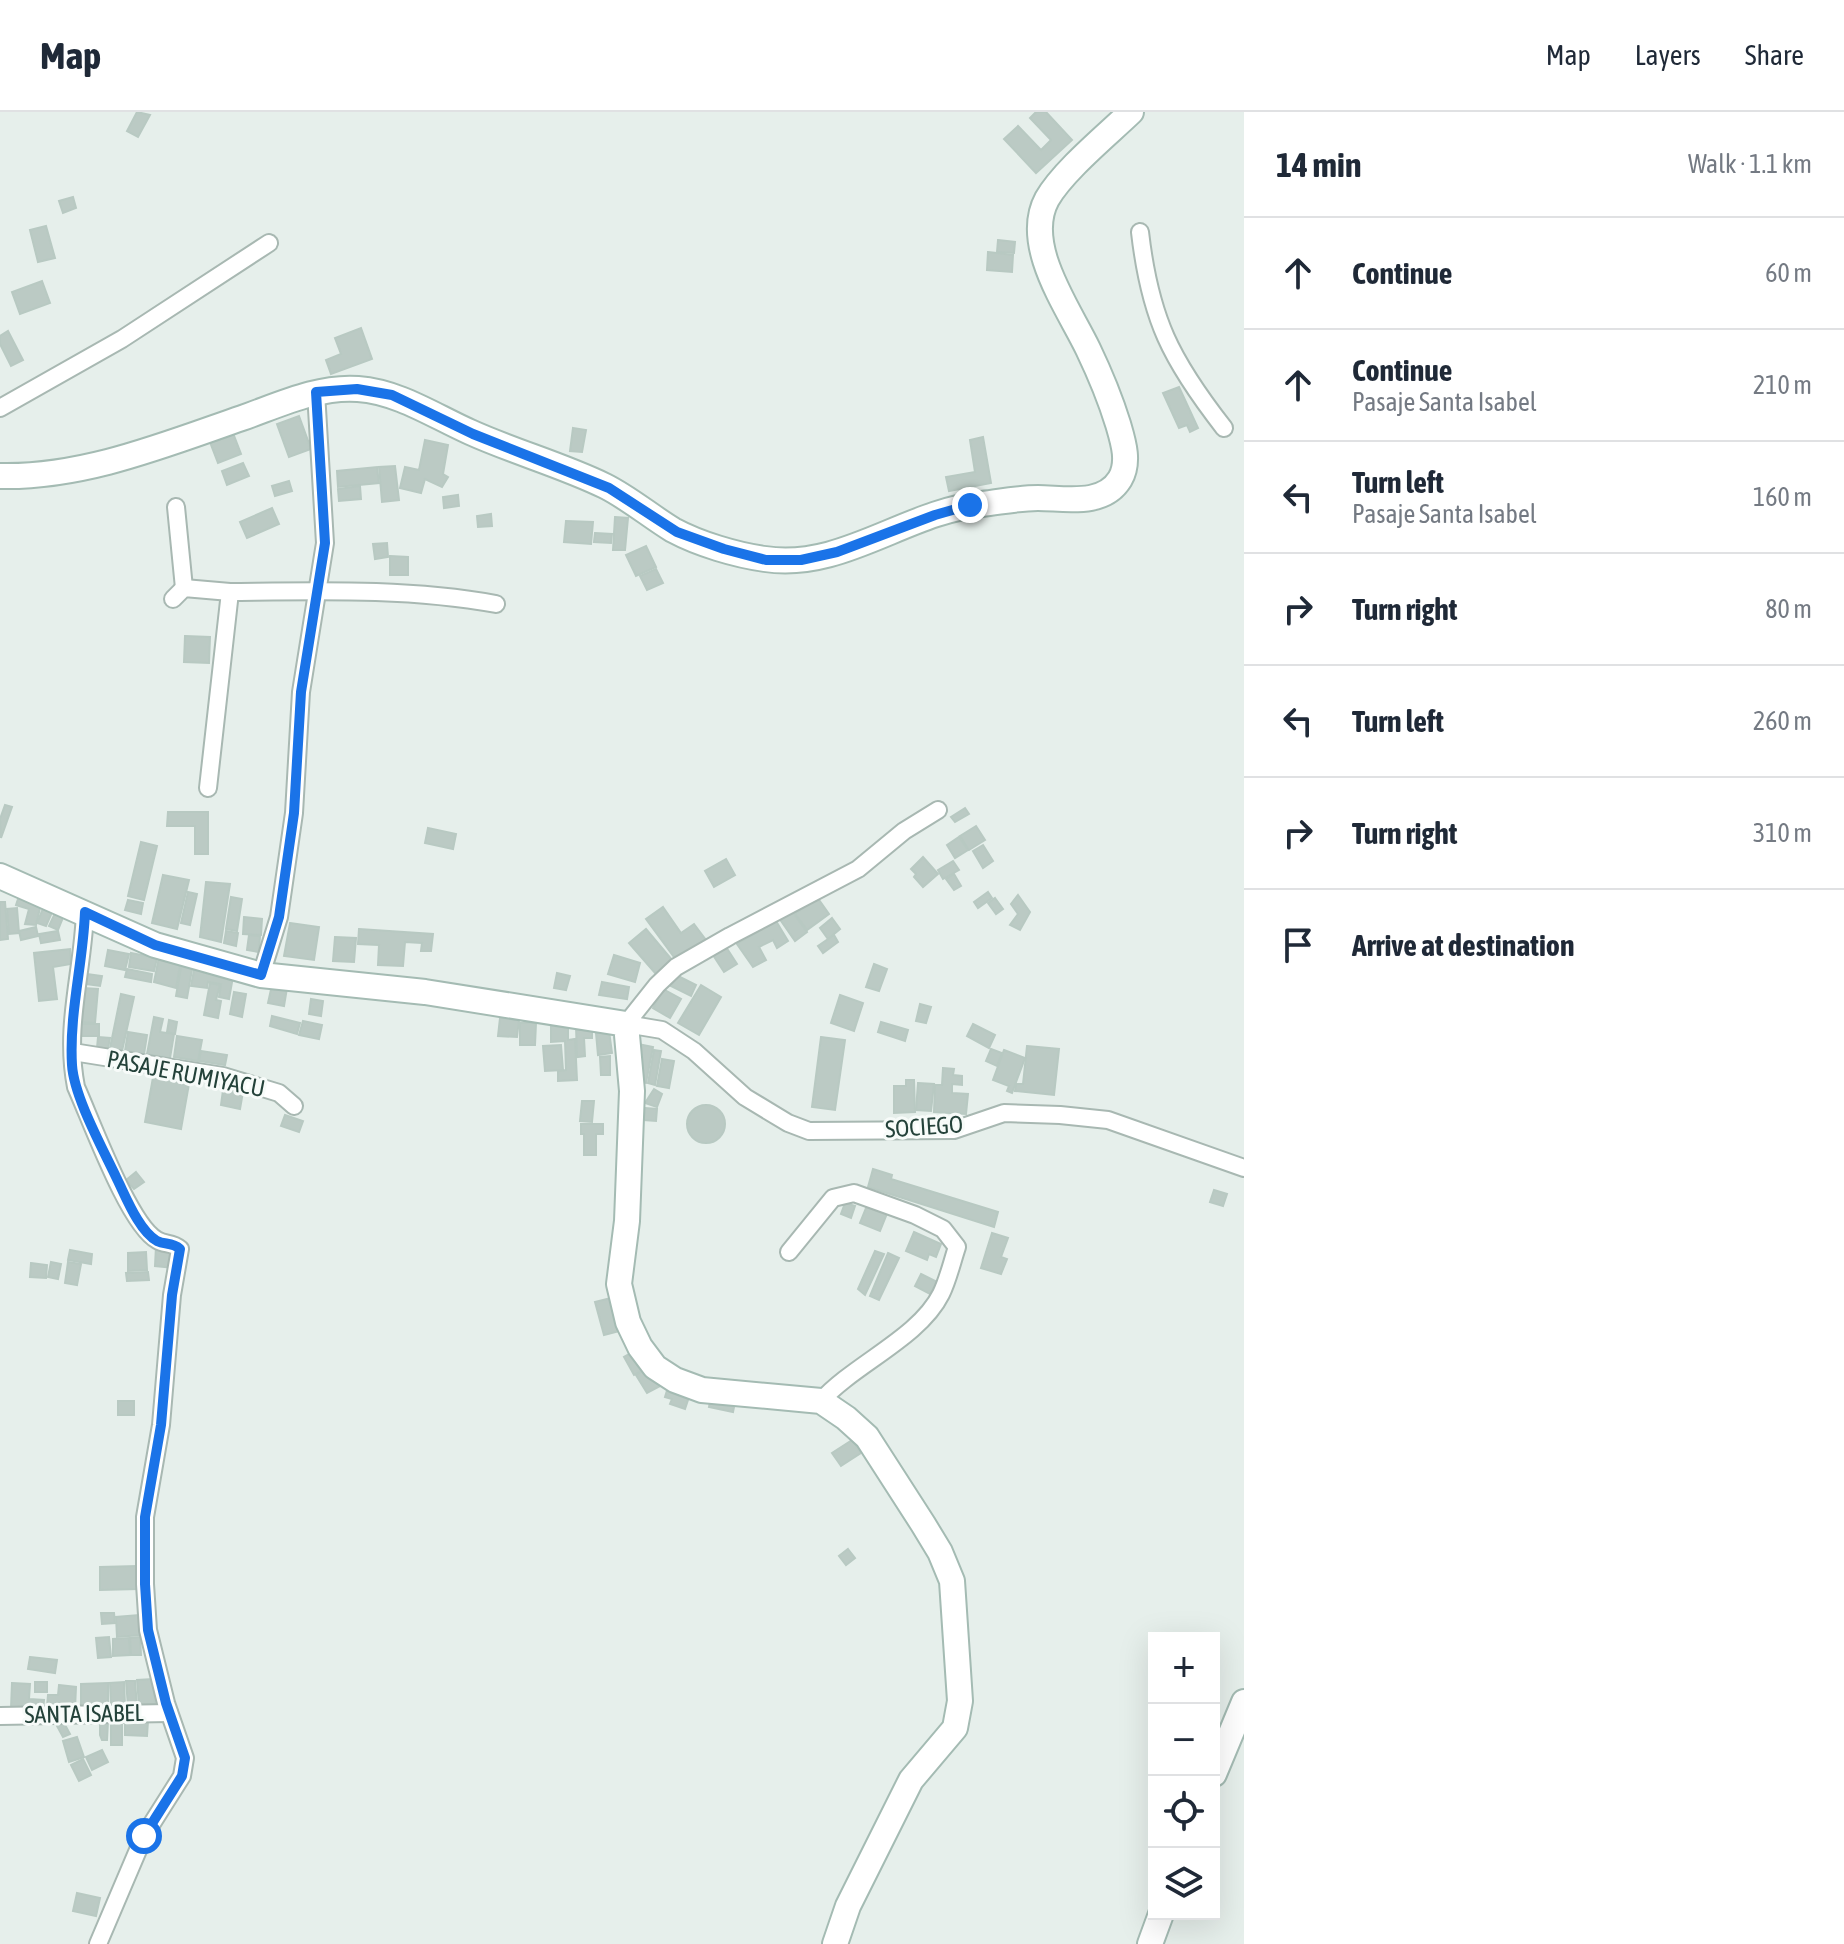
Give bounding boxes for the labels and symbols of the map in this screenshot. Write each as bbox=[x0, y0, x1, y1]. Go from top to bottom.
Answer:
route end bbox=[952, 487, 988, 523]
street label: PASAJE RUMIYACU bbox=[105, 1045, 267, 1102]
street label: SOCIEGO bbox=[884, 1110, 964, 1143]
street label: SANTA ISABEL bbox=[24, 1699, 145, 1728]
route start bbox=[126, 1818, 162, 1854]

